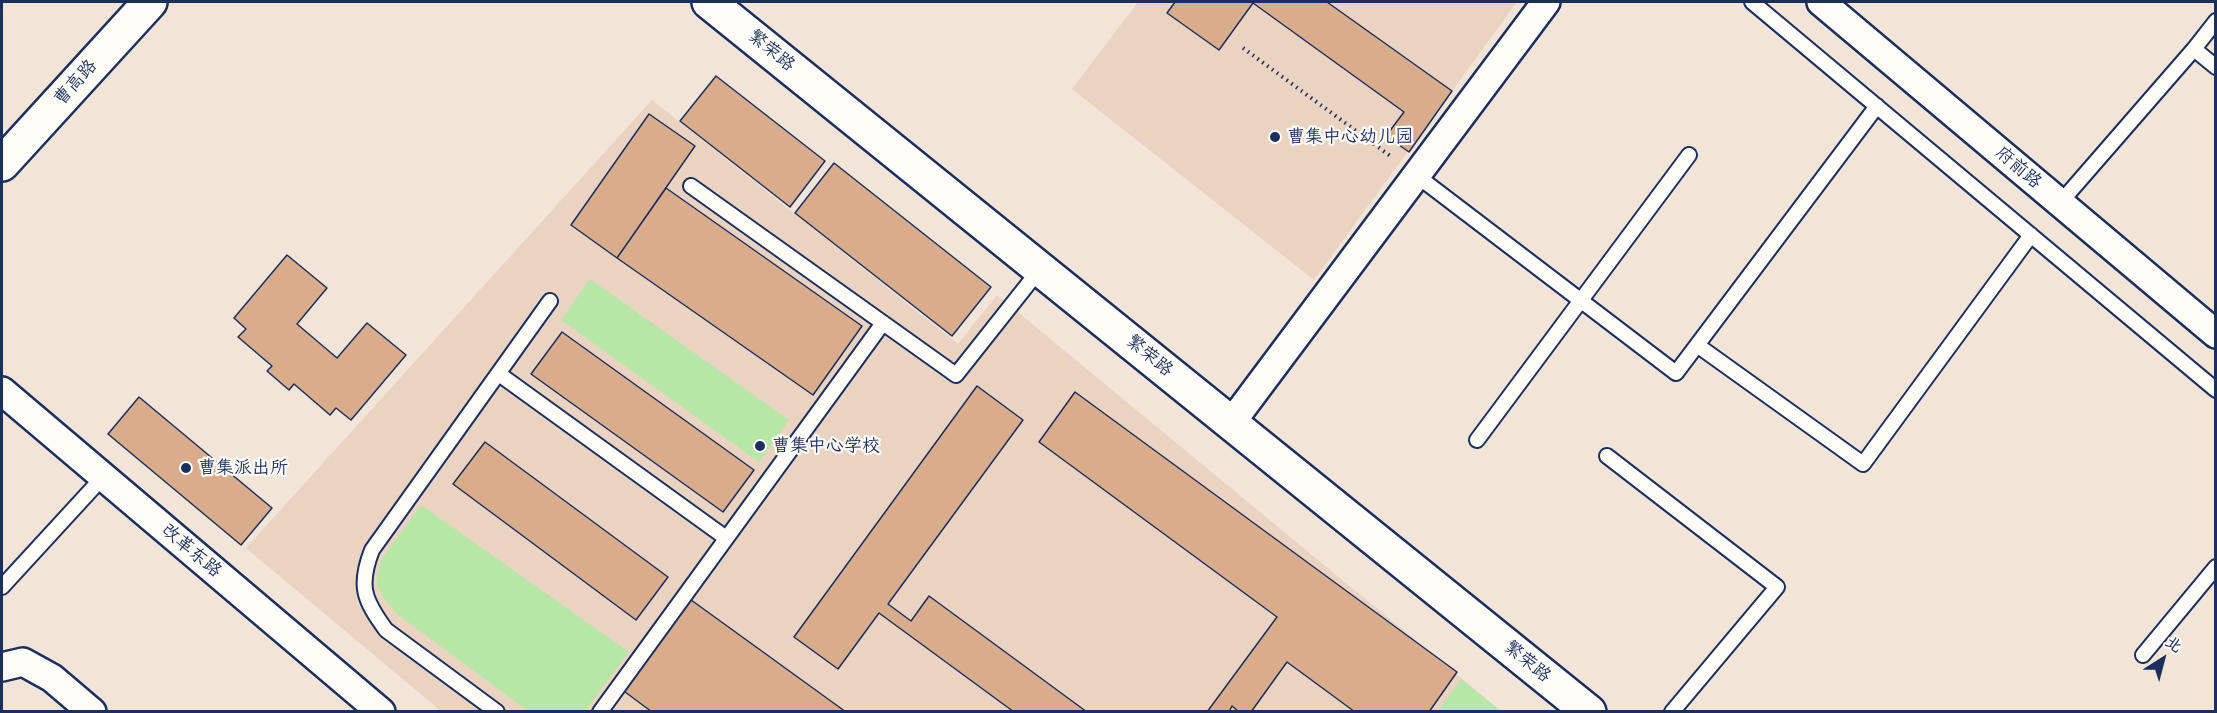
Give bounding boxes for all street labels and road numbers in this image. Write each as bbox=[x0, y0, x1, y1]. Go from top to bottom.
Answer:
street label: 繁荣路 bbox=[743, 26, 799, 76]
street label: 曹高路 bbox=[50, 56, 102, 110]
street label: 府前路 bbox=[1990, 142, 2046, 194]
street label: 繁荣路 bbox=[1121, 331, 1177, 381]
street label: 改革东路 bbox=[156, 520, 226, 582]
street label: 繁荣路 bbox=[1499, 637, 1555, 687]

